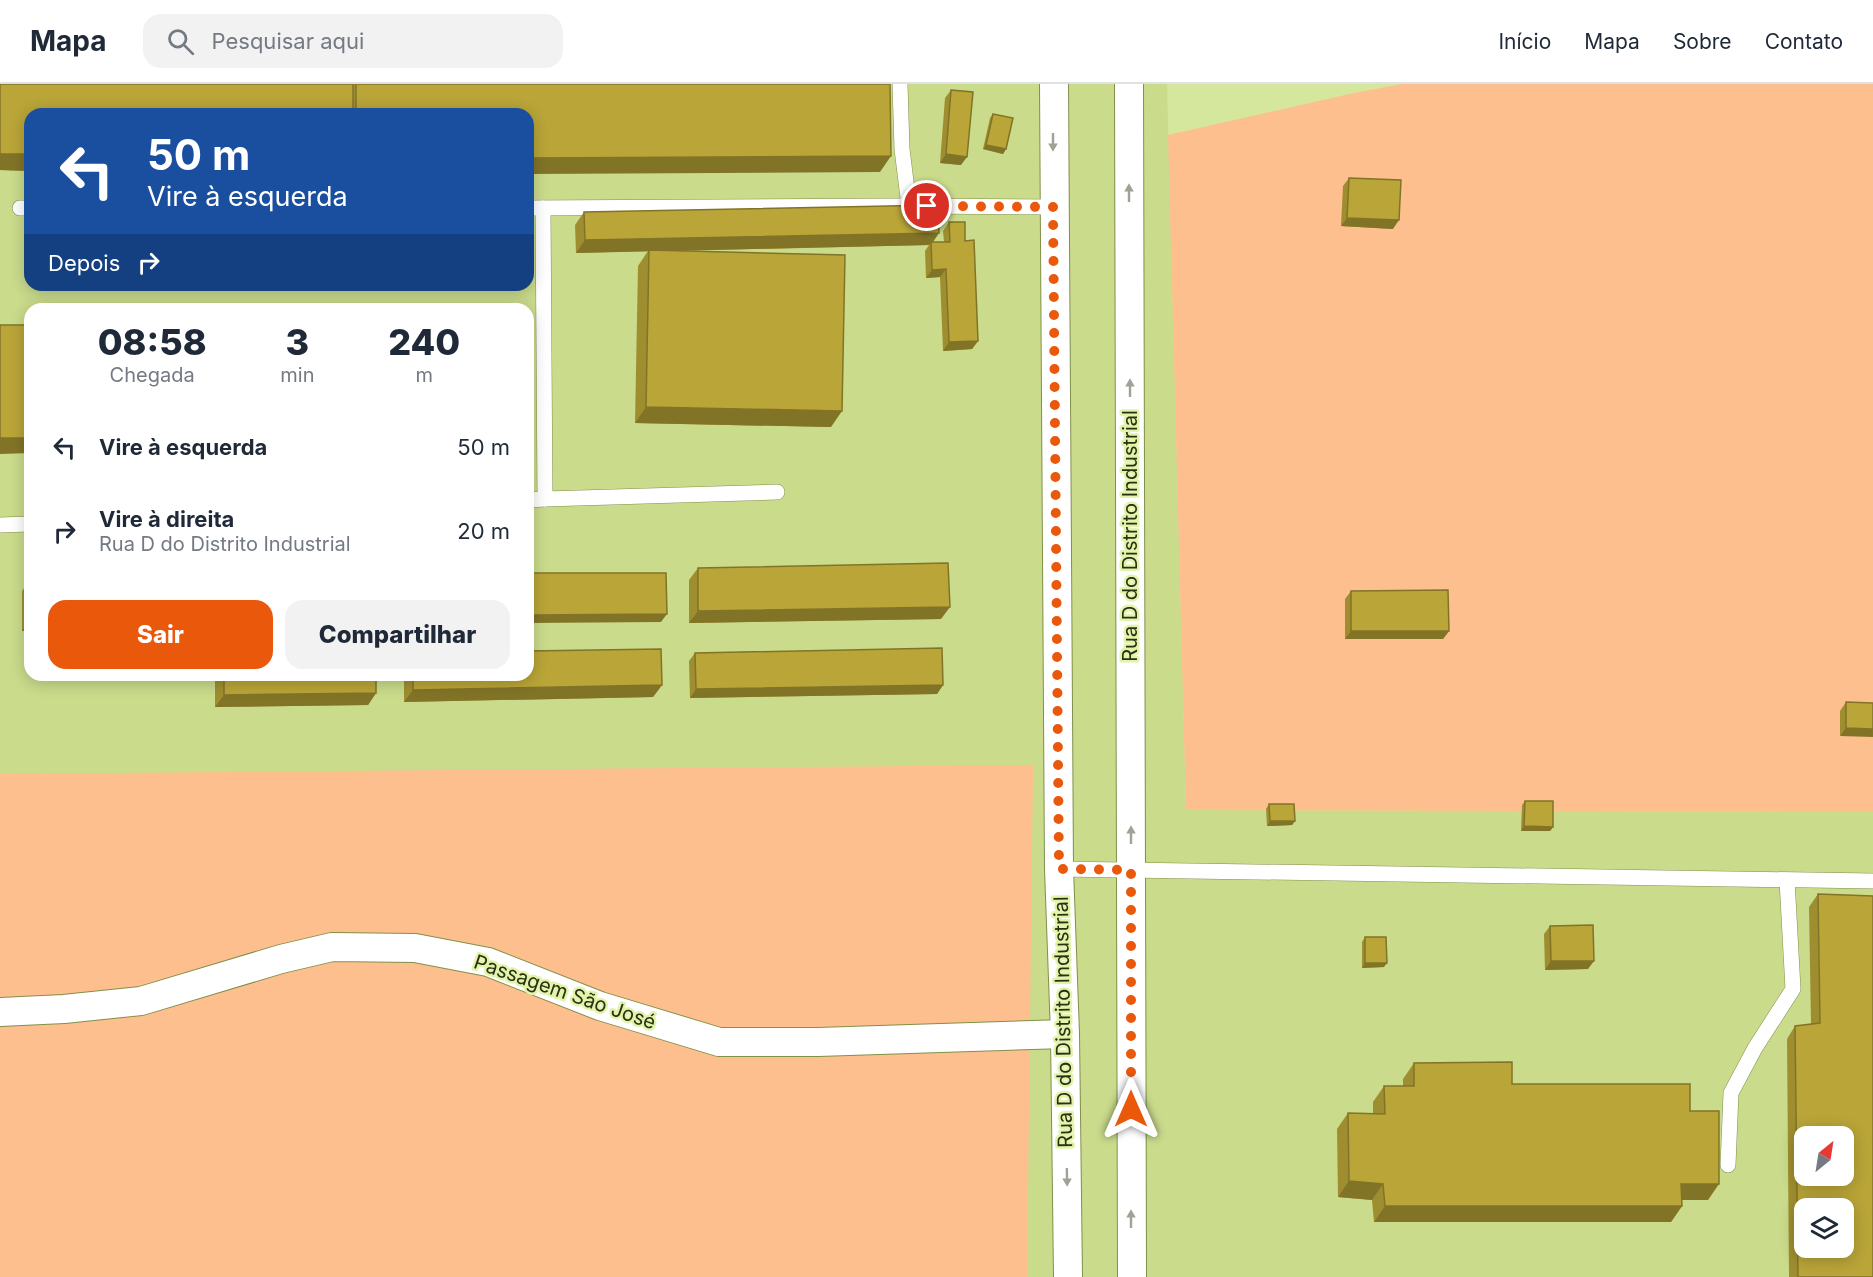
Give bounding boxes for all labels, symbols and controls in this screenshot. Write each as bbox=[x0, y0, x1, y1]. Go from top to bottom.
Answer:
search box bbox=[143, 14, 563, 68]
text: Mapa bbox=[30, 24, 107, 58]
icon: search bbox=[164, 25, 197, 58]
text: Pesquisar aqui bbox=[212, 28, 364, 54]
text: Início bbox=[1498, 29, 1551, 54]
text: Mapa bbox=[1584, 29, 1640, 54]
text: Sobre bbox=[1673, 29, 1732, 54]
text: Contato bbox=[1765, 29, 1843, 54]
text: 50 m bbox=[147, 129, 250, 180]
icon: left bbox=[48, 132, 126, 210]
one-way arrow bbox=[1048, 133, 1058, 152]
text: Vire à esquerda bbox=[147, 180, 348, 213]
pin bbox=[901, 180, 952, 231]
one-way arrow bbox=[1124, 183, 1134, 202]
icon: arrive bbox=[910, 189, 943, 222]
icon: right bbox=[132, 246, 165, 279]
text: Depois bbox=[48, 250, 120, 276]
text: 08:58 bbox=[98, 320, 207, 364]
text: 3 bbox=[286, 320, 309, 364]
text: 240 bbox=[388, 320, 460, 364]
text: Chegada bbox=[110, 363, 195, 387]
text: min bbox=[280, 363, 314, 387]
text: m bbox=[415, 363, 433, 387]
one-way arrow bbox=[1125, 378, 1135, 397]
street label: Rua D do Distrito Industrial bbox=[1118, 410, 1142, 662]
icon: left bbox=[48, 431, 81, 464]
text: Vire à esquerda bbox=[99, 434, 267, 460]
text: 50 m bbox=[457, 434, 510, 460]
text: Vire à direita bbox=[99, 506, 234, 532]
icon: right bbox=[48, 515, 81, 548]
text: 20 m bbox=[457, 518, 510, 544]
text: Rua D do Distrito Industrial bbox=[99, 532, 351, 556]
button: Sair bbox=[48, 600, 273, 669]
button: Compartilhar bbox=[285, 600, 510, 669]
one-way arrow bbox=[1126, 825, 1136, 844]
street label: Rua D do Distrito Industrial bbox=[1049, 896, 1077, 1148]
street label: Passagem São José bbox=[471, 950, 659, 1034]
position arrow bbox=[1099, 1077, 1163, 1141]
north arrow bbox=[1794, 1126, 1854, 1186]
map controls bbox=[1794, 1126, 1854, 1258]
one-way arrow bbox=[1062, 1168, 1071, 1187]
button: layers bbox=[1794, 1198, 1854, 1258]
one-way arrow bbox=[1126, 1209, 1136, 1228]

